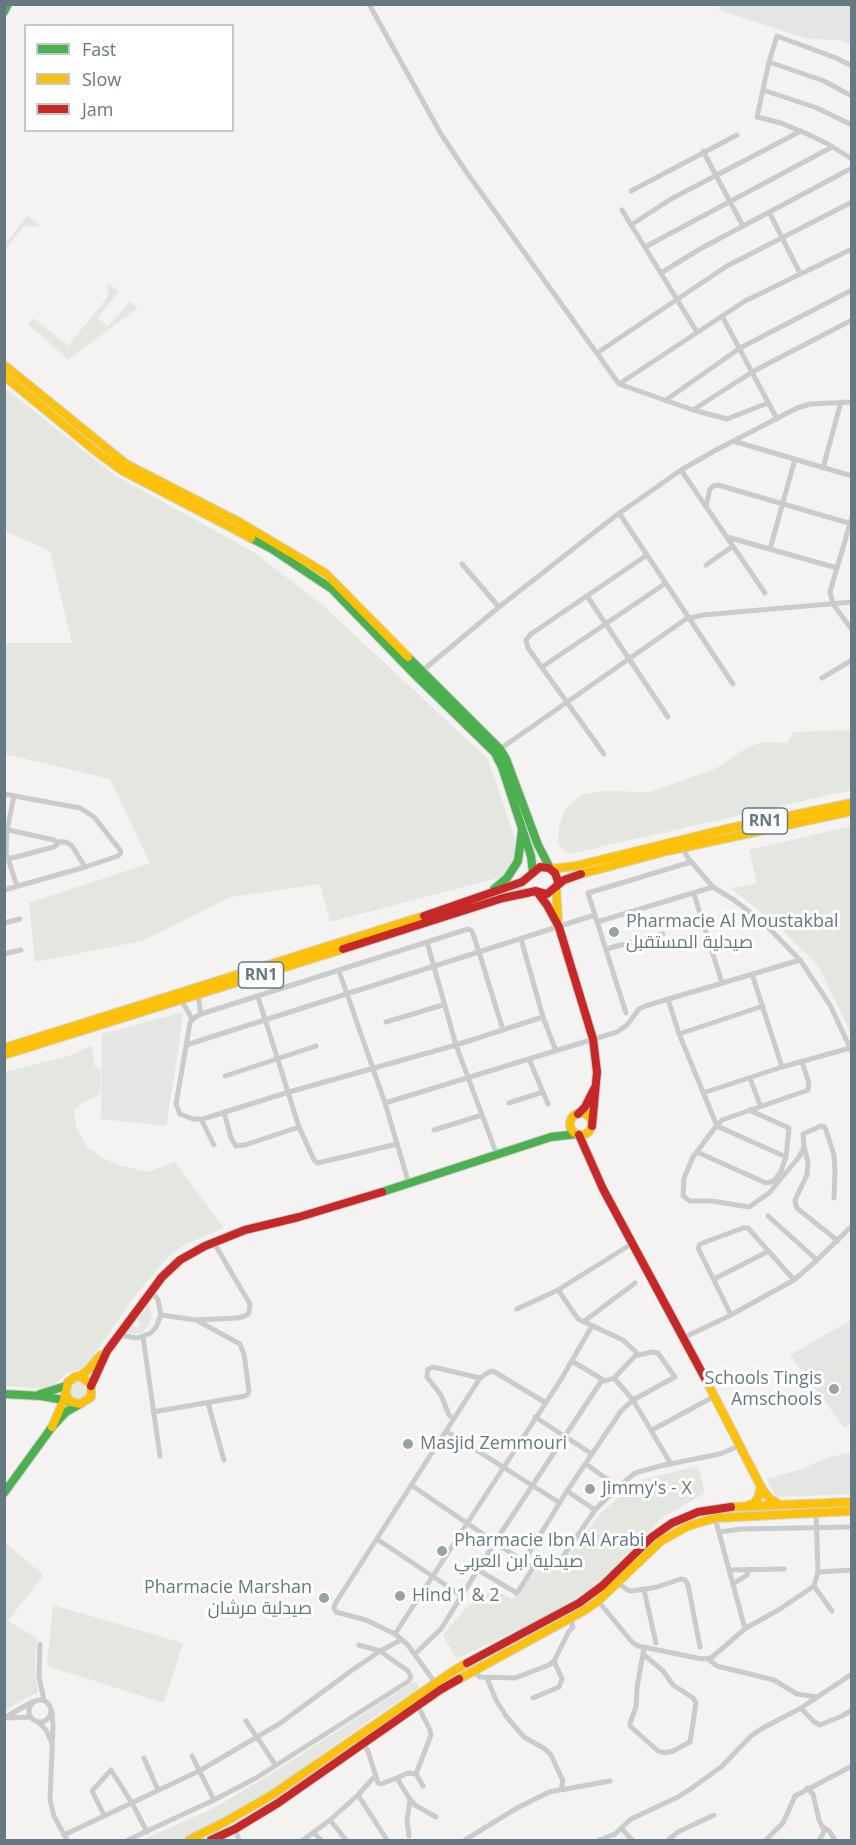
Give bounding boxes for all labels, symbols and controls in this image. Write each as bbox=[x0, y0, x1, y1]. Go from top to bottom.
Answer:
legend bbox=[24, 24, 234, 132]
text: Fast bbox=[82, 37, 116, 61]
text: Slow bbox=[82, 67, 121, 91]
text: Jam bbox=[82, 97, 114, 121]
road number: RN1 bbox=[742, 808, 788, 834]
place label: Pharmacie Al Moustakbal صيدلية المستقبل bbox=[626, 911, 839, 954]
marker: Pharmacie Al Moustakbal صيدلية المستقبل bbox=[607, 925, 621, 939]
road number: RN1 bbox=[238, 962, 284, 988]
place label: Schools Tingis Amschools bbox=[705, 1368, 822, 1410]
marker: Schools Tingis Amschools bbox=[827, 1382, 841, 1396]
place label: Masjid Zemmouri bbox=[420, 1433, 567, 1455]
marker: Masjid Zemmouri bbox=[401, 1437, 415, 1451]
place label: Jimmy's - X bbox=[602, 1478, 692, 1500]
marker: Jimmy's - X bbox=[583, 1482, 597, 1496]
place label: Pharmacie Ibn Al Arabi صيدلية ابن العربي bbox=[454, 1530, 644, 1572]
marker: Pharmacie Ibn Al Arabi صيدلية ابن العربي bbox=[435, 1544, 449, 1558]
place label: Pharmacie Marshan صيدلية مرشان bbox=[144, 1577, 312, 1620]
place label: Hind 1 & 2 bbox=[412, 1585, 500, 1607]
marker: Hind 1 & 2 bbox=[393, 1589, 407, 1603]
marker: Pharmacie Marshan صيدلية مرشان bbox=[317, 1591, 331, 1605]

